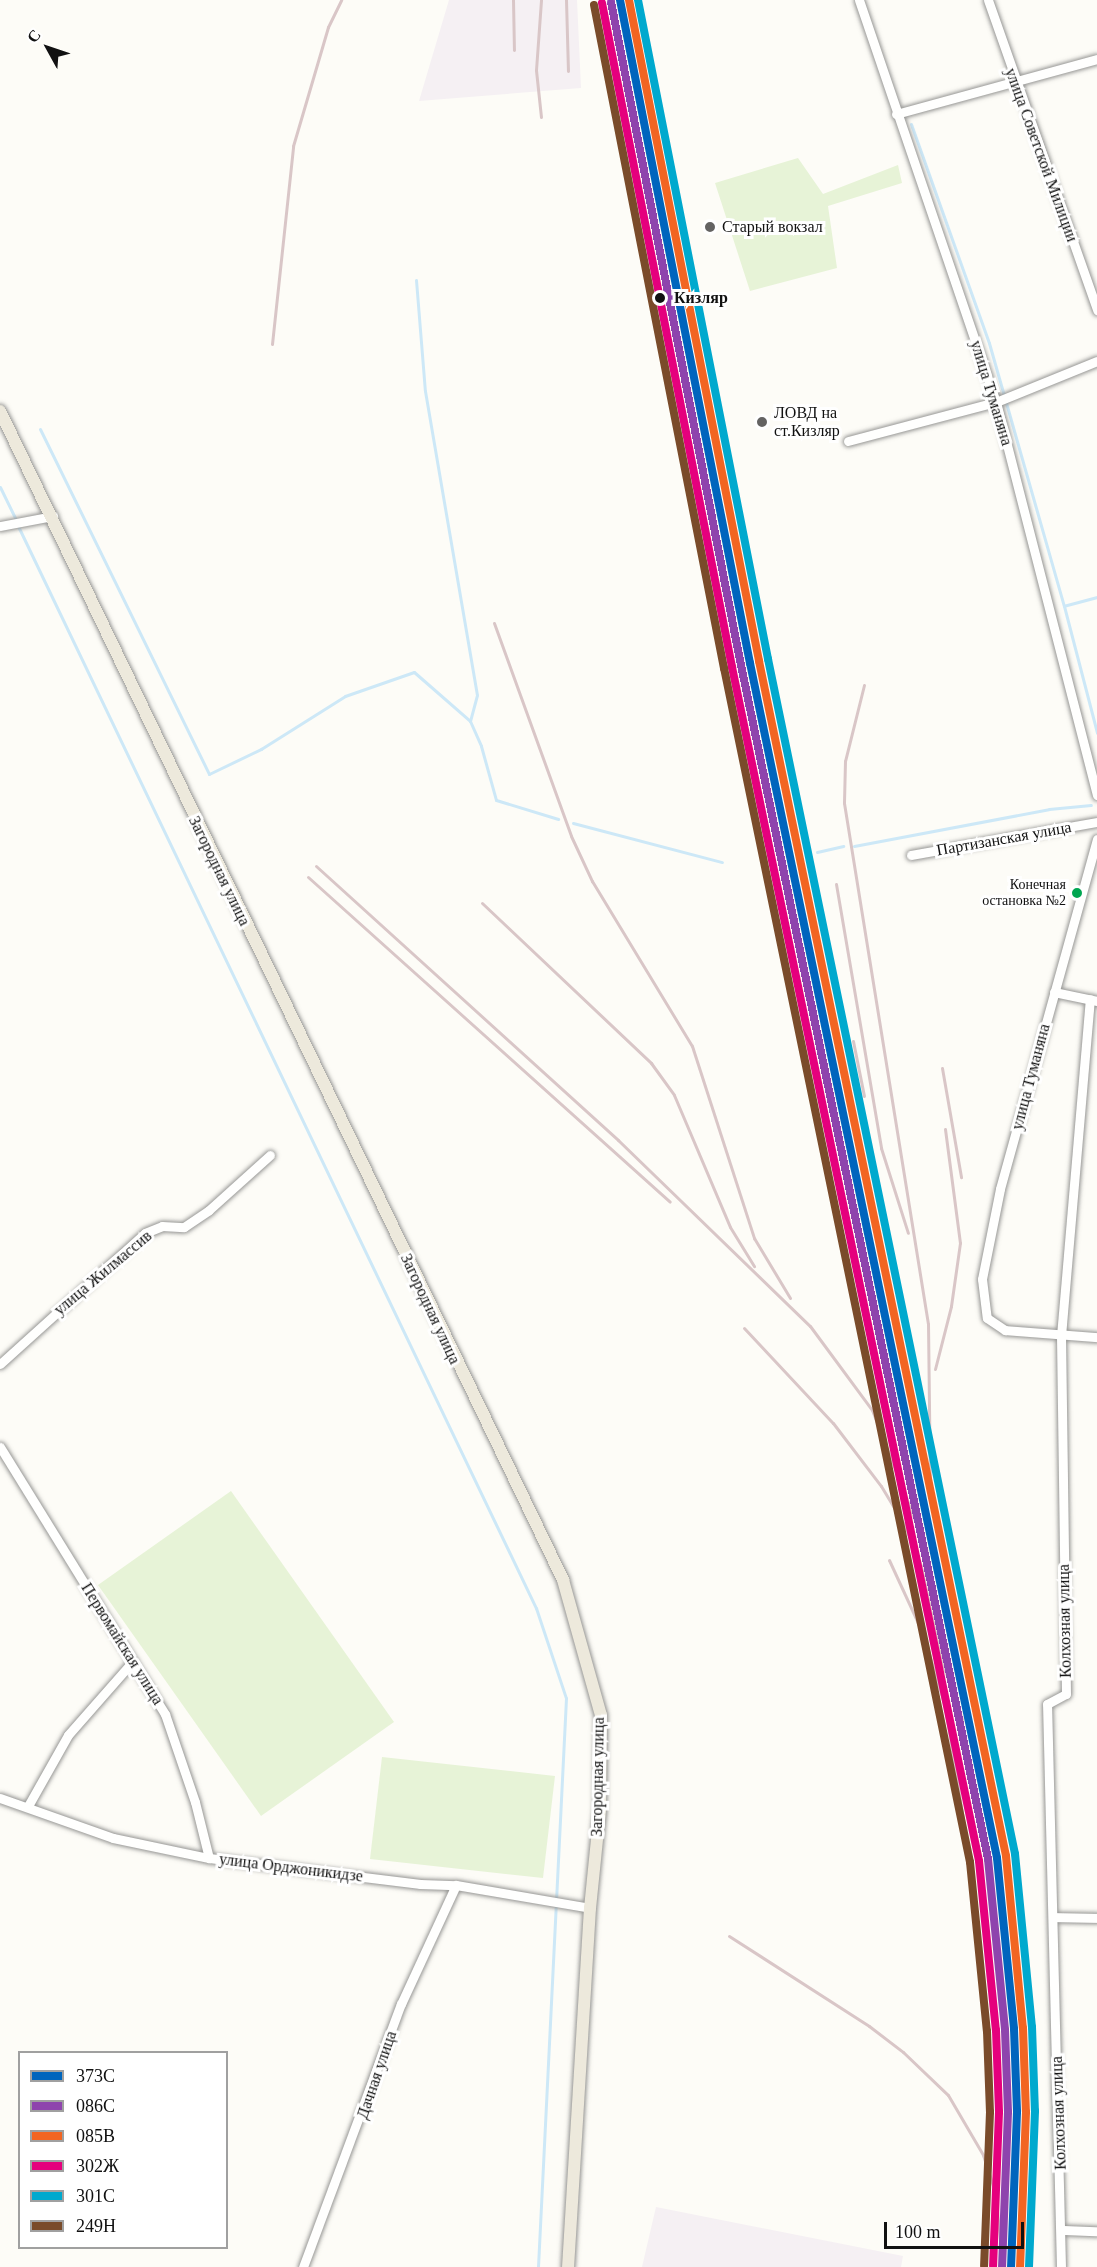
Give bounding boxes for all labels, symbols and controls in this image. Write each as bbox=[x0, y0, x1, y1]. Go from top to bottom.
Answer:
north arrow bbox=[18, 18, 78, 78]
text: С bbox=[24, 26, 44, 46]
street label: улица Советской Милиции bbox=[1001, 65, 1081, 245]
place label: Старый вокзал bbox=[722, 217, 823, 237]
marker: Старый вокзал bbox=[703, 220, 717, 234]
place label: Кизляр bbox=[674, 288, 728, 308]
marker: Кизляр bbox=[651, 289, 669, 307]
street label: улица Туманяна bbox=[966, 338, 1016, 448]
place label: ЛОВД на ст.Кизляр bbox=[774, 403, 840, 441]
marker: ЛОВД на ст.Кизляр bbox=[755, 415, 769, 429]
street label: Загородная улица bbox=[184, 813, 254, 929]
street label: Партизанская улица bbox=[935, 818, 1073, 860]
place label: Конечная остановка №2 bbox=[982, 877, 1066, 910]
marker: Конечная остановка №2 bbox=[1071, 887, 1083, 899]
street label: улица Туманяна bbox=[1008, 1022, 1054, 1132]
street label: улица Жилмассив bbox=[50, 1226, 156, 1320]
street label: Загородная улица bbox=[396, 1251, 464, 1367]
street label: Колхозная улица bbox=[1054, 1564, 1076, 1678]
street label: Первомайская улица bbox=[77, 1580, 167, 1708]
street label: Загородная улица bbox=[587, 1717, 609, 1837]
street label: улица Орджоникидзе bbox=[218, 1850, 364, 1886]
street label: Дачная улица bbox=[353, 2028, 401, 2122]
legend bbox=[18, 2051, 228, 2249]
street label: Колхозная улица bbox=[1047, 2056, 1071, 2170]
text: 373C bbox=[76, 2066, 115, 2086]
text: 086С bbox=[76, 2096, 115, 2116]
text: 085В bbox=[76, 2126, 115, 2146]
text: 302Ж bbox=[76, 2156, 119, 2176]
text: 301С bbox=[76, 2186, 115, 2206]
scale bar bbox=[887, 2210, 1026, 2248]
text: 249Н bbox=[76, 2216, 116, 2236]
text: 100 m bbox=[895, 2222, 941, 2242]

